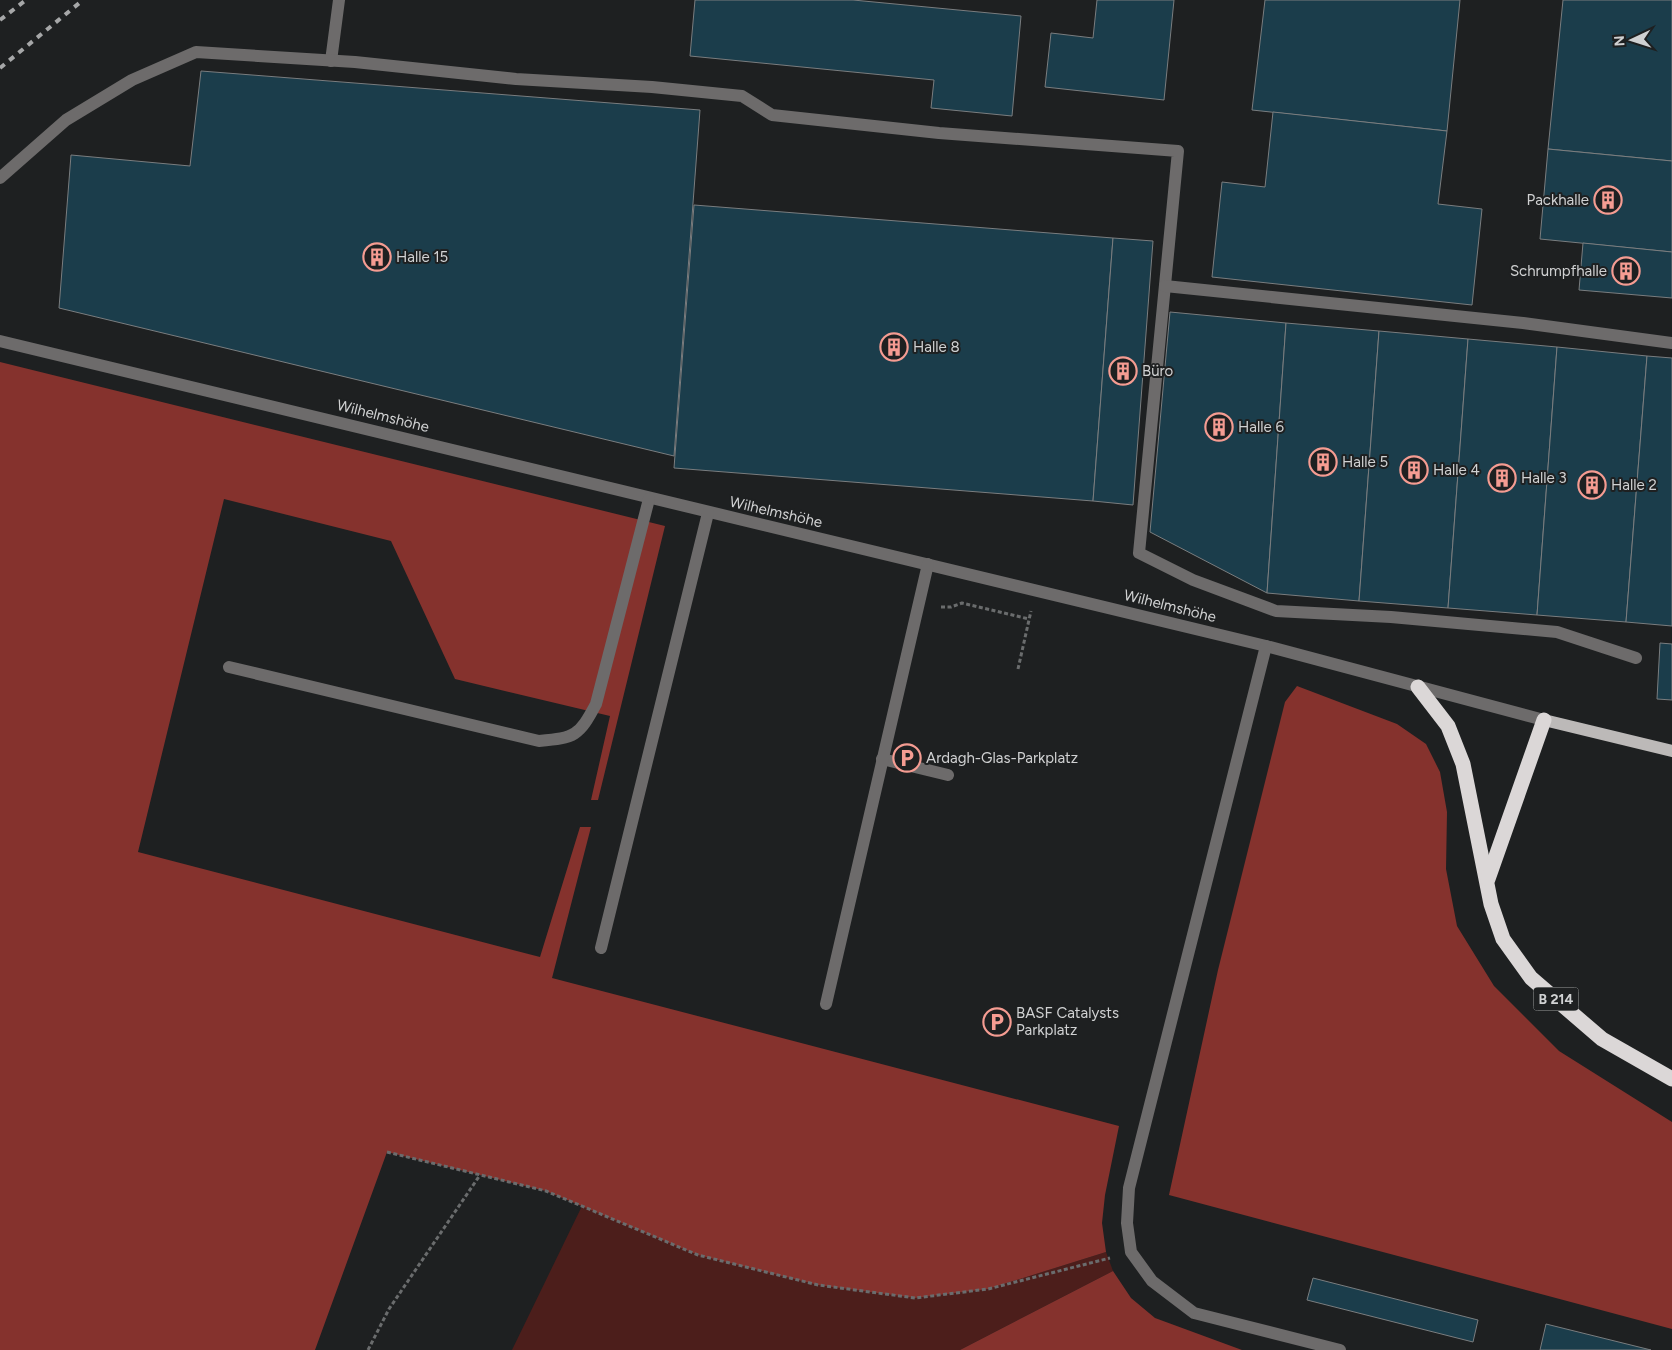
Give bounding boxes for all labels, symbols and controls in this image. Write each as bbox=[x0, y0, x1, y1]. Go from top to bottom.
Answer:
north arrow bbox=[1607, 15, 1657, 65]
text: N bbox=[1611, 35, 1628, 47]
building icon: Packhalle bbox=[1593, 185, 1623, 215]
place label: Packhalle bbox=[1527, 191, 1589, 209]
building icon: Halle 15 bbox=[362, 242, 392, 272]
place label: Halle 15 bbox=[396, 248, 448, 266]
building icon: Schrumpfhalle bbox=[1611, 256, 1641, 286]
place label: Schrumpfhalle bbox=[1510, 262, 1607, 280]
building icon: Halle 8 bbox=[879, 332, 909, 362]
place label: Halle 8 bbox=[913, 338, 960, 356]
building icon: Büro bbox=[1108, 356, 1138, 386]
place label: Büro bbox=[1142, 362, 1174, 380]
street label: Wilhelmshöhe bbox=[335, 396, 431, 436]
building icon: Halle 6 bbox=[1204, 412, 1234, 442]
place label: Halle 6 bbox=[1238, 418, 1284, 436]
building icon: Halle 5 bbox=[1308, 447, 1338, 477]
place label: Halle 5 bbox=[1342, 453, 1388, 471]
building icon: Halle 4 bbox=[1399, 455, 1429, 485]
place label: Halle 4 bbox=[1433, 461, 1480, 479]
building icon: Halle 3 bbox=[1487, 463, 1517, 493]
place label: Halle 3 bbox=[1521, 469, 1567, 487]
building icon: Halle 2 bbox=[1577, 470, 1607, 500]
place label: Halle 2 bbox=[1611, 476, 1657, 494]
street label: Wilhelmshöhe bbox=[728, 493, 824, 531]
street label: Wilhelmshöhe bbox=[1122, 586, 1218, 626]
parking icon: Ardagh-Glas-Parkplatz bbox=[892, 743, 922, 773]
place label: Ardagh-Glas-Parkplatz bbox=[926, 749, 1078, 767]
road number: B 214 bbox=[1534, 988, 1578, 1011]
place label: BASF Catalysts Parkplatz bbox=[1016, 1004, 1119, 1039]
parking icon: BASF Catalysts Parkplatz bbox=[982, 1007, 1012, 1037]

